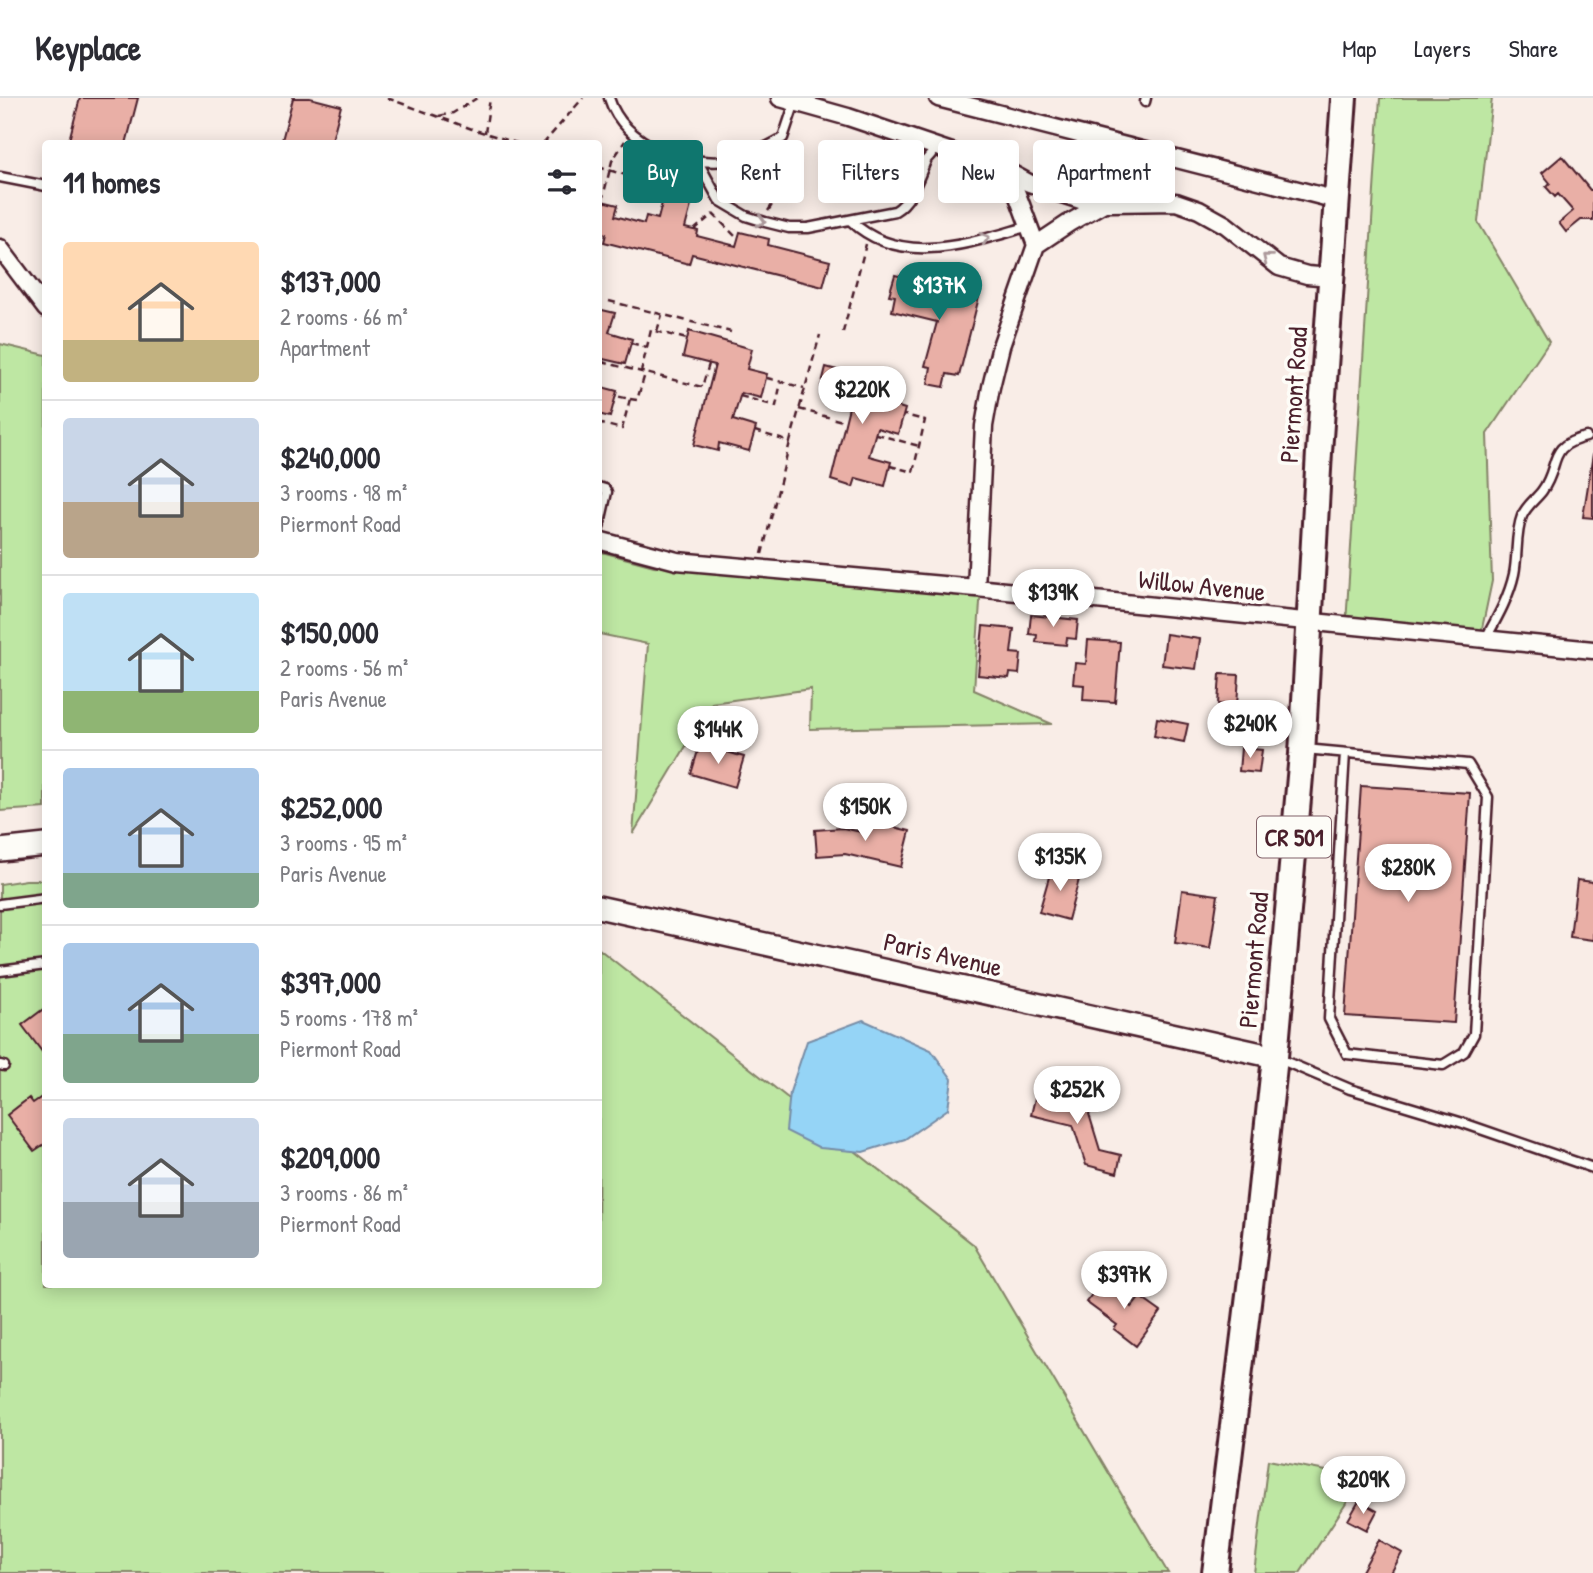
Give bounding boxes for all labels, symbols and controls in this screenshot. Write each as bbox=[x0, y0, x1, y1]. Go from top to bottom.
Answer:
text: Keyplace bbox=[35, 26, 141, 70]
text: Map bbox=[1342, 32, 1376, 64]
text: Layers bbox=[1414, 32, 1471, 64]
text: Share bbox=[1509, 32, 1558, 64]
chip: Buy bbox=[623, 140, 703, 203]
chip: Rent bbox=[717, 140, 804, 203]
chip: Filters bbox=[818, 140, 924, 203]
chip: New bbox=[938, 140, 1019, 203]
chip: Apartment bbox=[1033, 140, 1175, 203]
text: 11 homes bbox=[63, 162, 160, 202]
icon: filters bbox=[543, 163, 581, 201]
one-way arrow bbox=[755, 212, 767, 227]
one-way arrow bbox=[979, 232, 991, 247]
one-way arrow bbox=[1263, 254, 1275, 267]
text: $137,000 bbox=[280, 261, 381, 301]
pin: $137K bbox=[890, 262, 988, 322]
text: $137K bbox=[912, 269, 966, 300]
icon: home bbox=[119, 270, 203, 354]
text: 2 rooms · 66 m² bbox=[280, 301, 408, 332]
street label: Piermont Road bbox=[1271, 326, 1315, 464]
text: Apartment bbox=[280, 332, 370, 363]
pin: $220K bbox=[813, 366, 911, 426]
text: $220K bbox=[834, 373, 890, 404]
text: $240,000 bbox=[280, 437, 380, 477]
icon: home bbox=[119, 446, 203, 530]
text: 3 rooms · 98 m² bbox=[280, 477, 407, 508]
text: Piermont Road bbox=[280, 508, 400, 539]
street label: Willow Avenue bbox=[1137, 561, 1267, 609]
pin: $139K bbox=[1004, 570, 1102, 629]
text: $139K bbox=[1028, 576, 1078, 607]
text: $150,000 bbox=[280, 612, 379, 652]
icon: home bbox=[119, 621, 203, 705]
text: 2 rooms · 56 m² bbox=[280, 652, 408, 683]
text: Paris Avenue bbox=[280, 683, 387, 714]
pin: $240K bbox=[1201, 700, 1299, 760]
pin: $144K bbox=[669, 706, 767, 766]
text: $240K bbox=[1223, 707, 1277, 738]
text: $144K bbox=[693, 713, 743, 744]
pin: $150K bbox=[816, 784, 914, 843]
text: $252,000 bbox=[280, 787, 382, 827]
text: $150K bbox=[839, 790, 891, 821]
icon: home bbox=[119, 796, 203, 880]
road number: CR 501 bbox=[1257, 816, 1331, 858]
text: 3 rooms · 95 m² bbox=[280, 827, 407, 858]
pin: $135K bbox=[1011, 834, 1109, 893]
text: $135K bbox=[1034, 840, 1086, 871]
pin: $280K bbox=[1359, 844, 1457, 904]
text: $280K bbox=[1381, 851, 1435, 882]
text: Paris Avenue bbox=[280, 858, 387, 889]
street label: Piermont Road bbox=[1230, 891, 1276, 1029]
street label: Paris Avenue bbox=[880, 923, 1006, 985]
text: $397,000 bbox=[280, 962, 381, 1002]
icon: home bbox=[119, 971, 203, 1055]
text: 5 rooms · 178 m² bbox=[280, 1002, 418, 1033]
text: Piermont Road bbox=[280, 1033, 400, 1064]
pin: $252K bbox=[1028, 1066, 1126, 1126]
text: $252K bbox=[1050, 1073, 1104, 1104]
text: $209,000 bbox=[280, 1137, 380, 1177]
icon: home bbox=[119, 1146, 203, 1230]
text: 3 rooms · 86 m² bbox=[280, 1177, 408, 1208]
text: Piermont Road bbox=[280, 1208, 400, 1239]
pin: $397K bbox=[1075, 1252, 1173, 1311]
text: $397K bbox=[1097, 1258, 1151, 1289]
pin: $209K bbox=[1314, 1456, 1412, 1516]
text: $209K bbox=[1336, 1463, 1390, 1494]

